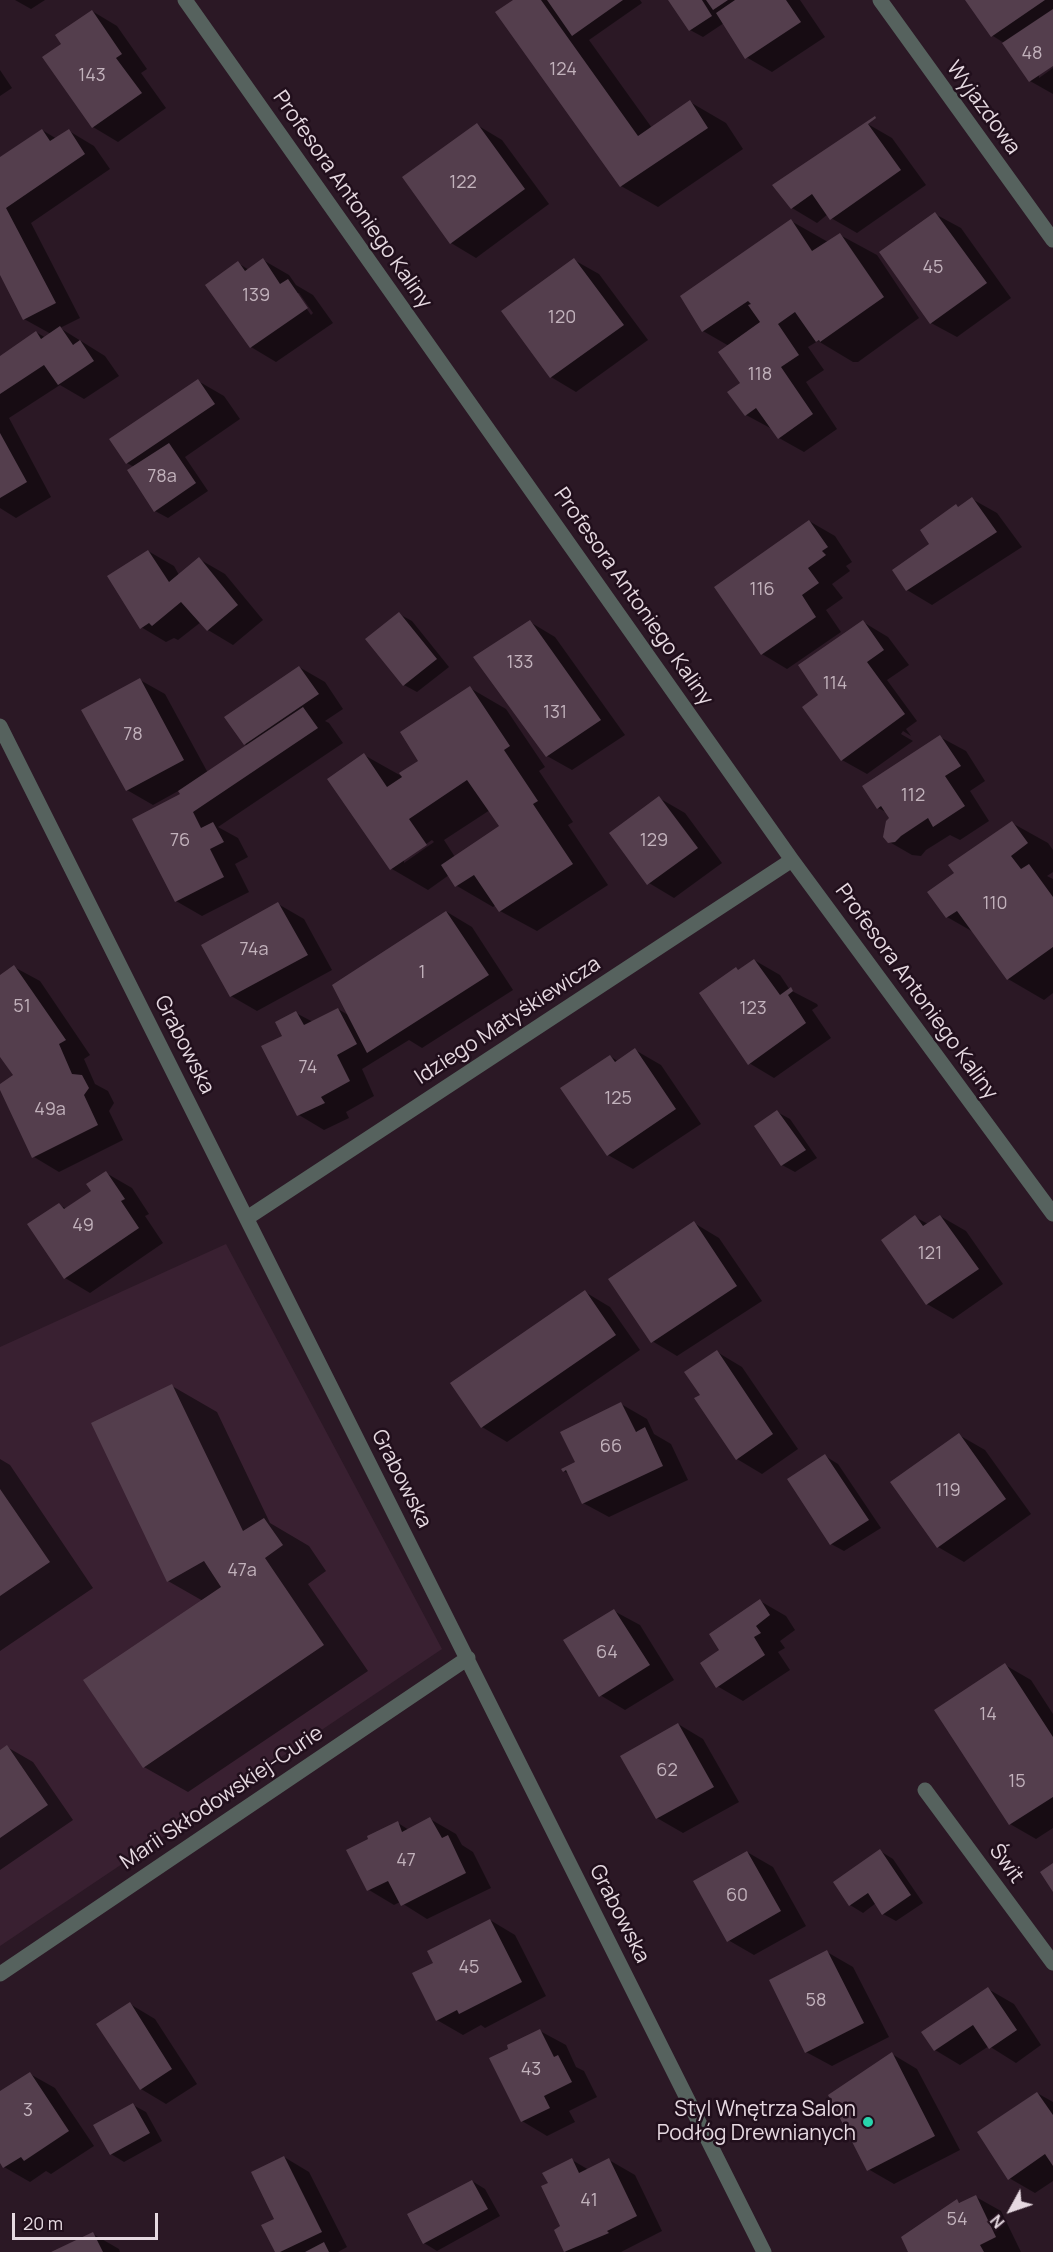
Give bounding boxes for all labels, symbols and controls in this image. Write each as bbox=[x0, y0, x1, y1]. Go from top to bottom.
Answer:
house number: 48 bbox=[1021, 43, 1043, 65]
street label: Wyjazdowa bbox=[941, 56, 1025, 160]
house number: 124 bbox=[549, 59, 577, 81]
house number: 143 bbox=[78, 65, 106, 87]
street label: Profesora Antoniego Kaliny bbox=[267, 86, 437, 314]
house number: 122 bbox=[449, 172, 477, 194]
house number: 45 bbox=[922, 257, 944, 279]
house number: 139 bbox=[242, 285, 270, 307]
house number: 120 bbox=[548, 307, 576, 329]
house number: 118 bbox=[748, 364, 772, 386]
house number: 78a bbox=[147, 466, 177, 488]
street label: Profesora Antoniego Kaliny bbox=[548, 483, 718, 711]
house number: 116 bbox=[749, 579, 775, 601]
house number: 133 bbox=[507, 652, 533, 674]
house number: 114 bbox=[823, 673, 847, 695]
house number: 131 bbox=[543, 702, 567, 724]
house number: 78 bbox=[123, 724, 143, 746]
house number: 112 bbox=[901, 785, 925, 807]
house number: 76 bbox=[170, 830, 190, 852]
house number: 129 bbox=[640, 830, 668, 852]
street label: Profesora Antoniego Kaliny bbox=[829, 879, 1003, 1105]
house number: 110 bbox=[982, 893, 1008, 915]
house number: 74a bbox=[240, 939, 268, 961]
street label: Idziego Matyśkiewicza bbox=[410, 952, 606, 1090]
house number: 1 bbox=[418, 962, 426, 984]
street label: Grabowska bbox=[149, 992, 219, 1098]
house number: 51 bbox=[13, 996, 31, 1018]
house number: 123 bbox=[739, 998, 767, 1020]
house number: 74 bbox=[299, 1057, 317, 1079]
house number: 125 bbox=[604, 1088, 632, 1110]
house number: 49a bbox=[34, 1099, 66, 1121]
house number: 49 bbox=[72, 1215, 94, 1237]
house number: 121 bbox=[918, 1243, 942, 1265]
street label: Grabowska bbox=[366, 1426, 436, 1532]
house number: 66 bbox=[600, 1436, 622, 1458]
house number: 119 bbox=[935, 1480, 961, 1502]
house number: 47a bbox=[227, 1560, 257, 1582]
house number: 64 bbox=[596, 1642, 618, 1664]
house number: 14 bbox=[979, 1704, 997, 1726]
street label: Marii Skłodowskiej-Curie bbox=[116, 1721, 328, 1875]
house number: 62 bbox=[656, 1760, 678, 1782]
house number: 15 bbox=[1008, 1771, 1026, 1793]
street label: Świt bbox=[983, 1839, 1029, 1889]
house number: 47 bbox=[396, 1850, 416, 1872]
street label: Grabowska bbox=[584, 1861, 654, 1967]
house number: 60 bbox=[726, 1885, 748, 1907]
house number: 45 bbox=[458, 1957, 480, 1979]
house number: 58 bbox=[806, 1990, 826, 2012]
house number: 43 bbox=[521, 2059, 541, 2081]
place label: Styl Wnętrza Salon Podłóg Drewnianych bbox=[657, 2097, 856, 2147]
house number: 3 bbox=[23, 2100, 33, 2122]
marker: Styl Wnętrza Salon Podłóg Drewnianych bbox=[861, 2115, 875, 2129]
north arrow bbox=[981, 2180, 1041, 2240]
house number: 41 bbox=[580, 2190, 598, 2212]
scale bar bbox=[15, 2201, 160, 2239]
house number: 54 bbox=[946, 2209, 968, 2231]
text: N bbox=[985, 2210, 1009, 2233]
text: 20 m bbox=[23, 2211, 63, 2235]

